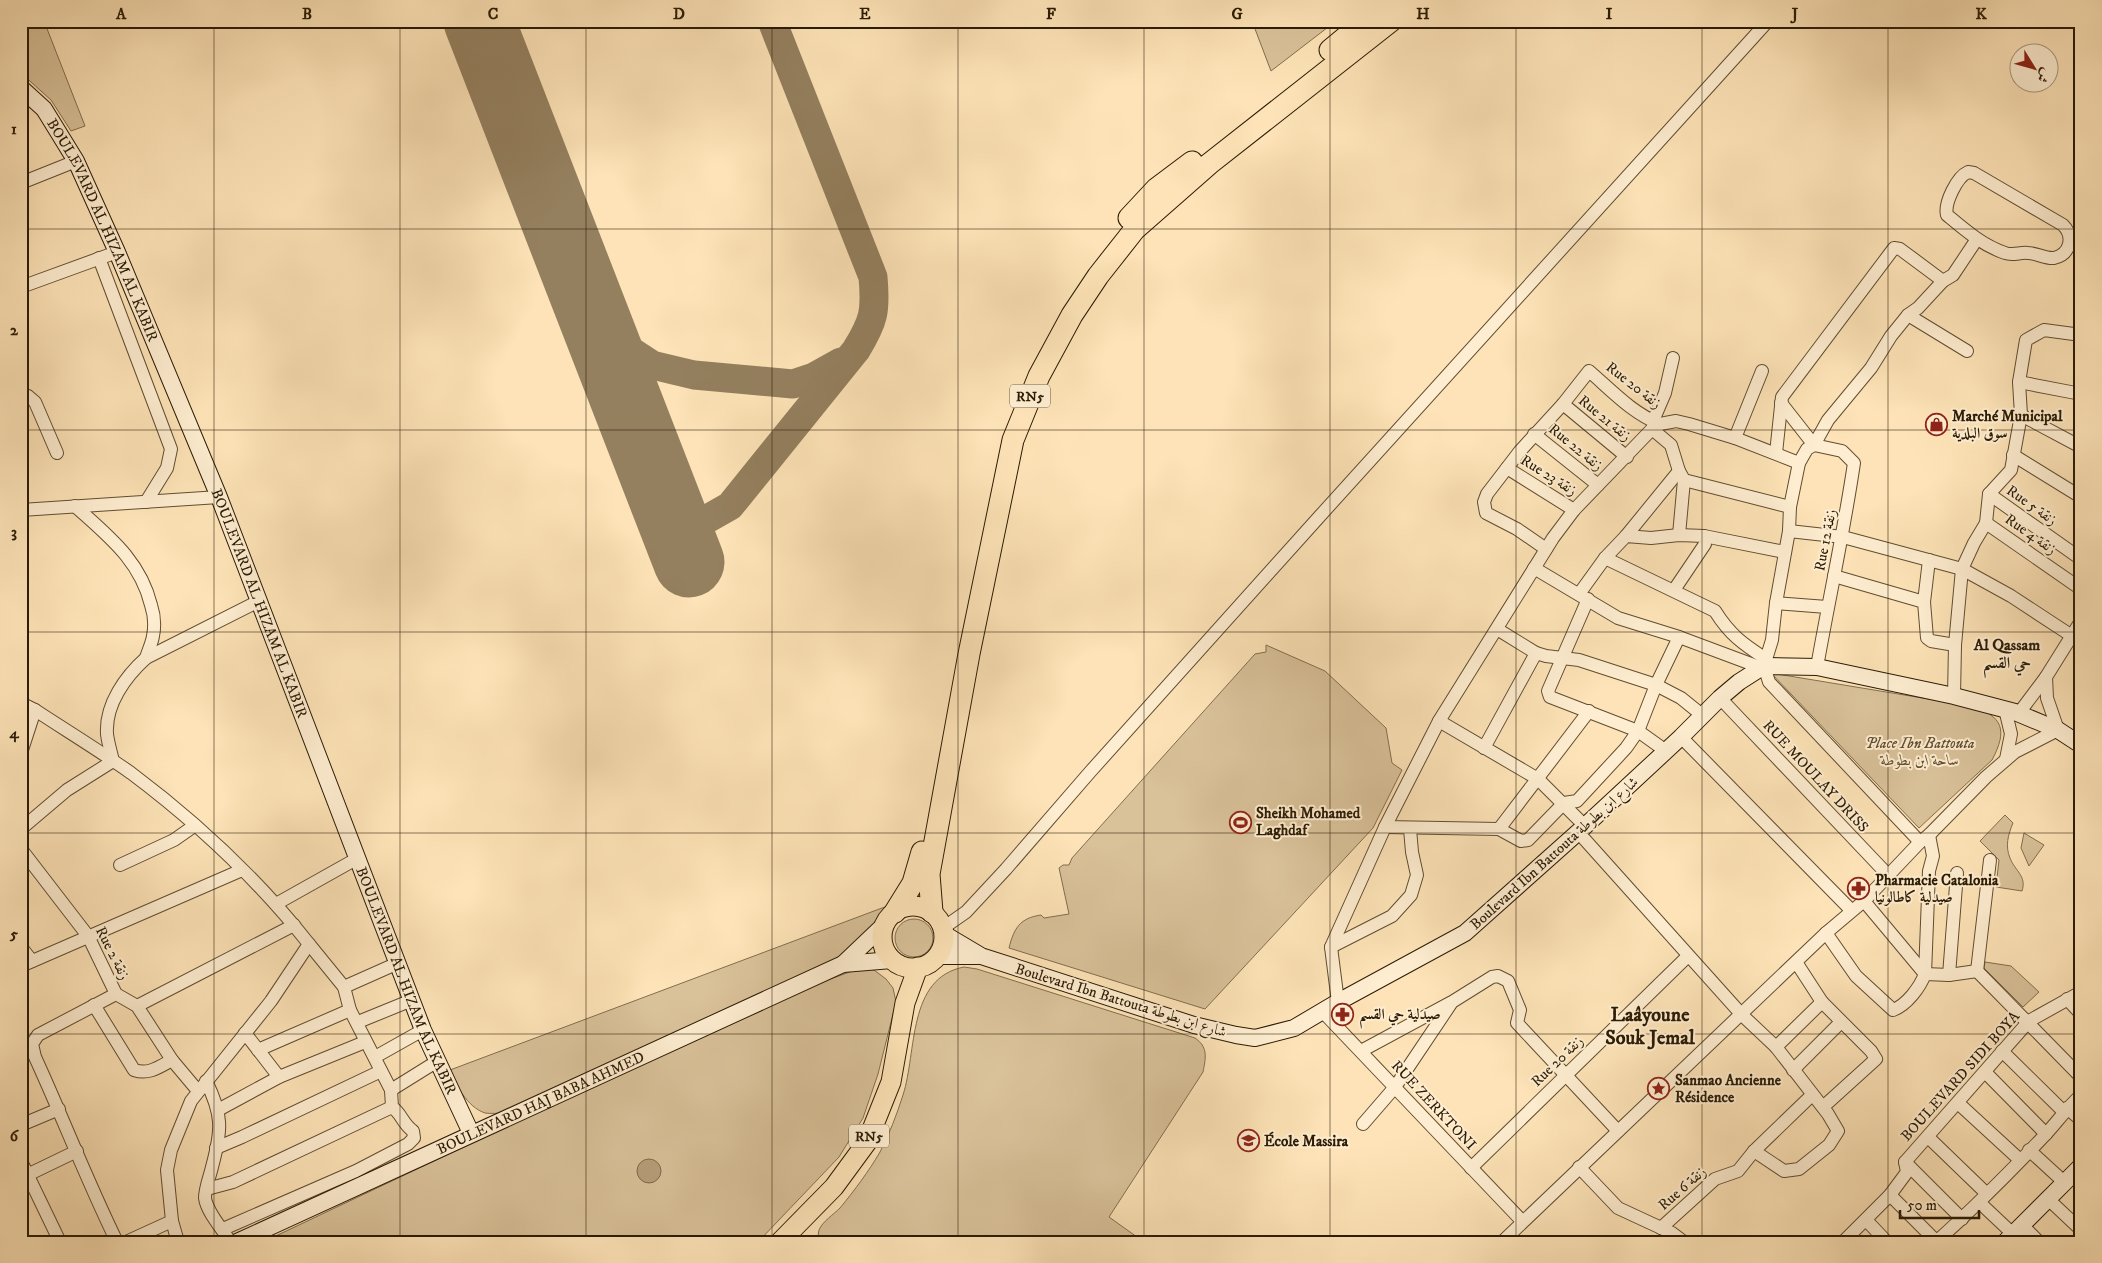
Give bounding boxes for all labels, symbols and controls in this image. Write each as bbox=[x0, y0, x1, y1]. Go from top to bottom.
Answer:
text: A bbox=[115, 4, 127, 24]
text: B bbox=[302, 4, 312, 24]
text: C bbox=[488, 4, 498, 24]
text: D bbox=[673, 4, 685, 24]
text: E bbox=[859, 4, 871, 24]
text: F bbox=[1046, 4, 1056, 24]
text: G bbox=[1231, 4, 1243, 24]
text: H bbox=[1416, 4, 1430, 24]
text: I bbox=[1606, 4, 1613, 24]
text: J bbox=[1790, 4, 1799, 24]
text: K bbox=[1975, 4, 1987, 24]
north arrow bbox=[2010, 42, 2060, 92]
text: ش bbox=[2032, 64, 2055, 86]
street label: BOULEVARD AL HIZAM AL KABIR bbox=[42, 115, 162, 344]
text: 1 bbox=[11, 119, 17, 139]
text: 2 bbox=[10, 320, 19, 340]
street label: Rue 20 زنقة bbox=[1602, 358, 1665, 413]
road number: RN5 bbox=[1010, 384, 1050, 408]
street label: Rue 21 زنقة bbox=[1574, 391, 1635, 446]
place label: Marché Municipal سوق البلدية bbox=[1952, 407, 2063, 443]
shop icon: Marché Municipal سوق البلدية bbox=[1924, 413, 1948, 437]
street label: Rue 22 زنقة bbox=[1545, 420, 1607, 475]
street label: Rue 23 زنقة bbox=[1517, 451, 1580, 500]
street label: Rue 5 زنقة bbox=[2003, 481, 2061, 530]
street label: BOULEVARD AL HIZAM AL KABIR bbox=[207, 486, 312, 721]
street label: Rue 12 زنقة bbox=[1810, 507, 1841, 573]
street label: Rue 4 زنقة bbox=[2001, 510, 2060, 559]
text: 3 bbox=[11, 522, 17, 542]
district label: Al Qassam حي القسم bbox=[1973, 635, 2040, 679]
street label: RUE MOULAY DRISS bbox=[1759, 716, 1873, 837]
text: 4 bbox=[8, 723, 19, 743]
park label: Place Ibn Battouta ساحة ابن بطوطة bbox=[1866, 734, 1975, 770]
street label: Boulevard Ibn Battouta شارع ابن بطوطة bbox=[1466, 773, 1644, 936]
place label: Sheikh Mohamed Laghdaf bbox=[1256, 804, 1361, 840]
sports icon: Sheikh Mohamed Laghdaf bbox=[1228, 810, 1252, 834]
street label: BOULEVARD AL HIZAM AL KABIR bbox=[351, 864, 461, 1098]
place label: Pharmacie Catalonia صيدلية كاطالونيا bbox=[1875, 871, 1999, 907]
pharmacy icon: Pharmacie Catalonia صيدلية كاطالونيا bbox=[1847, 877, 1871, 901]
street label: Rue 2 زنقة bbox=[91, 923, 134, 983]
text: 5 bbox=[9, 924, 18, 944]
street label: Boulevard Ibn Battouta شارع ابن بطوطة bbox=[1012, 959, 1229, 1045]
pharmacy icon: صيدلية حي القسم bbox=[1331, 1002, 1355, 1026]
district label: Laâyoune Souk Jemal bbox=[1605, 1003, 1696, 1051]
place label: صيدلية حي القسم bbox=[1359, 1005, 1441, 1029]
street label: BOULEVARD SIDI BOYA bbox=[1897, 1007, 2024, 1145]
street label: Rue 20 زنقة bbox=[1527, 1032, 1588, 1091]
street label: BOULEVARD HAJ BABA AHMED bbox=[434, 1047, 648, 1159]
street label: RUE ZERKTONI bbox=[1387, 1056, 1480, 1154]
place label: Sanmao Ancienne Résidence bbox=[1675, 1071, 1782, 1107]
place icon: Sanmao Ancienne Résidence bbox=[1647, 1077, 1671, 1101]
road number: RN5 bbox=[849, 1124, 889, 1148]
text: 6 bbox=[10, 1126, 20, 1146]
school or university icon: École Massira bbox=[1236, 1129, 1260, 1153]
place label: École Massira bbox=[1264, 1131, 1349, 1151]
street label: Rue 6 زنقة bbox=[1654, 1162, 1710, 1215]
scale bar bbox=[1900, 1188, 1978, 1220]
text: 50 m bbox=[1907, 1196, 1937, 1215]

